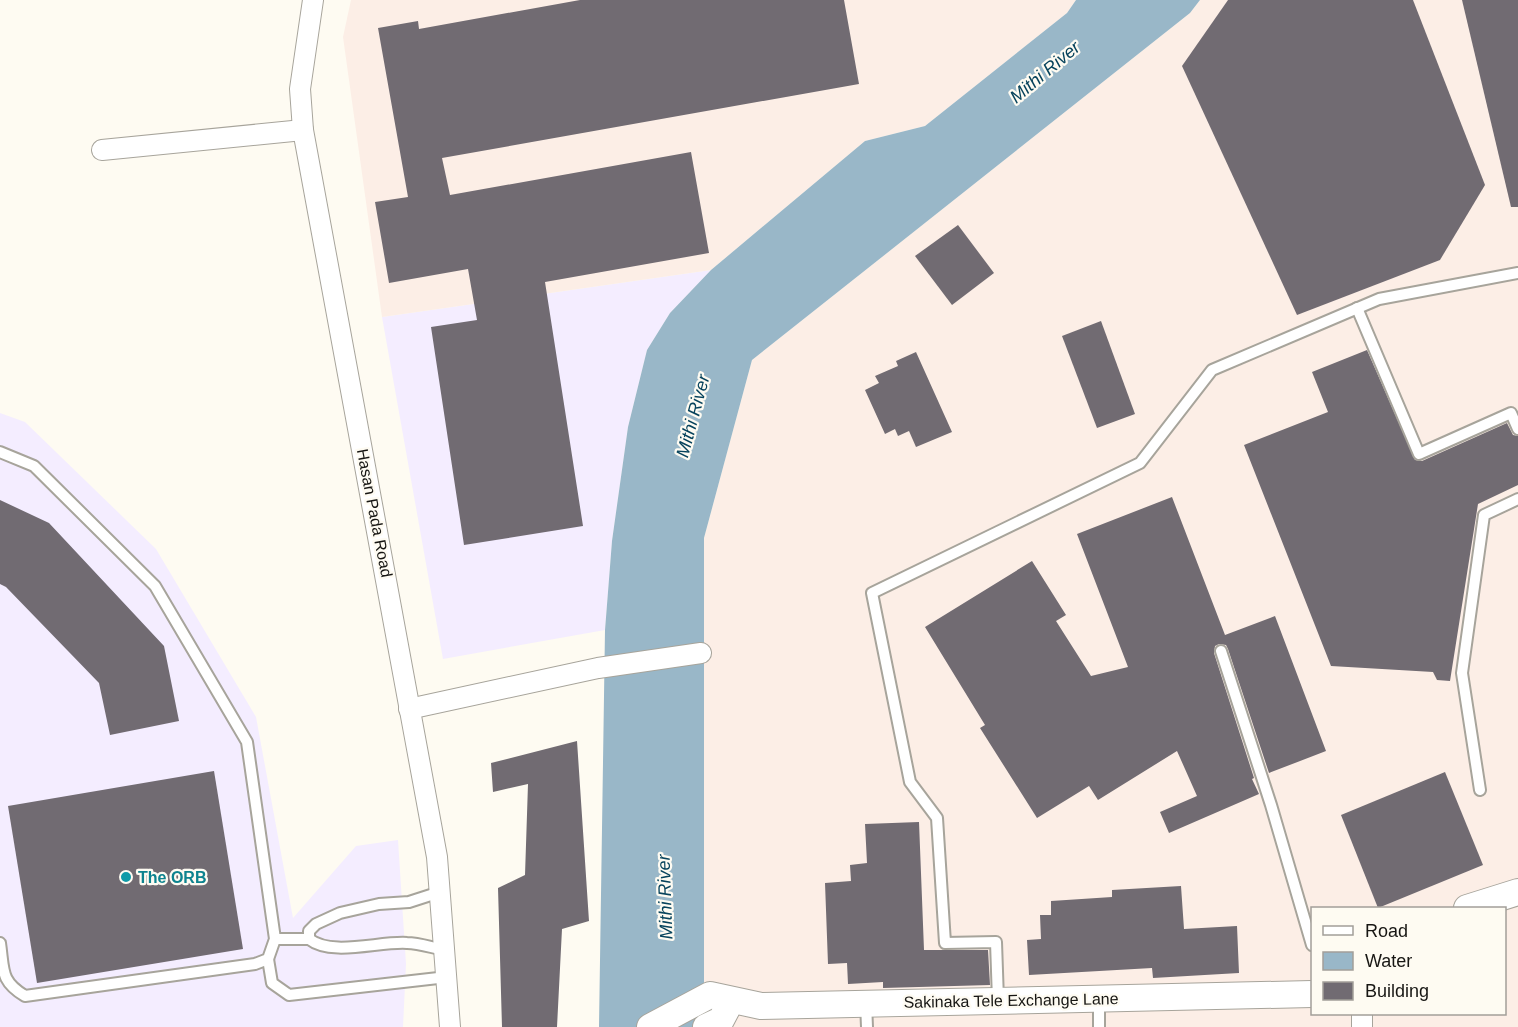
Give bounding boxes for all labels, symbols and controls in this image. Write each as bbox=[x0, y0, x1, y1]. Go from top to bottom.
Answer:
water label: Mithi River bbox=[1006, 36, 1085, 107]
water label: Mithi River bbox=[672, 371, 714, 460]
street label: Hasan Pada Road bbox=[354, 447, 395, 579]
water label: Mithi River bbox=[653, 853, 676, 940]
place label: The ORB bbox=[138, 869, 206, 886]
marker: The ORB bbox=[119, 870, 133, 884]
legend bbox=[1311, 907, 1506, 1015]
text: Road bbox=[1365, 921, 1408, 941]
text: Water bbox=[1365, 951, 1412, 971]
text: Building bbox=[1365, 981, 1429, 1001]
street label: Sakinaka Tele Exchange Lane bbox=[903, 990, 1119, 1011]

